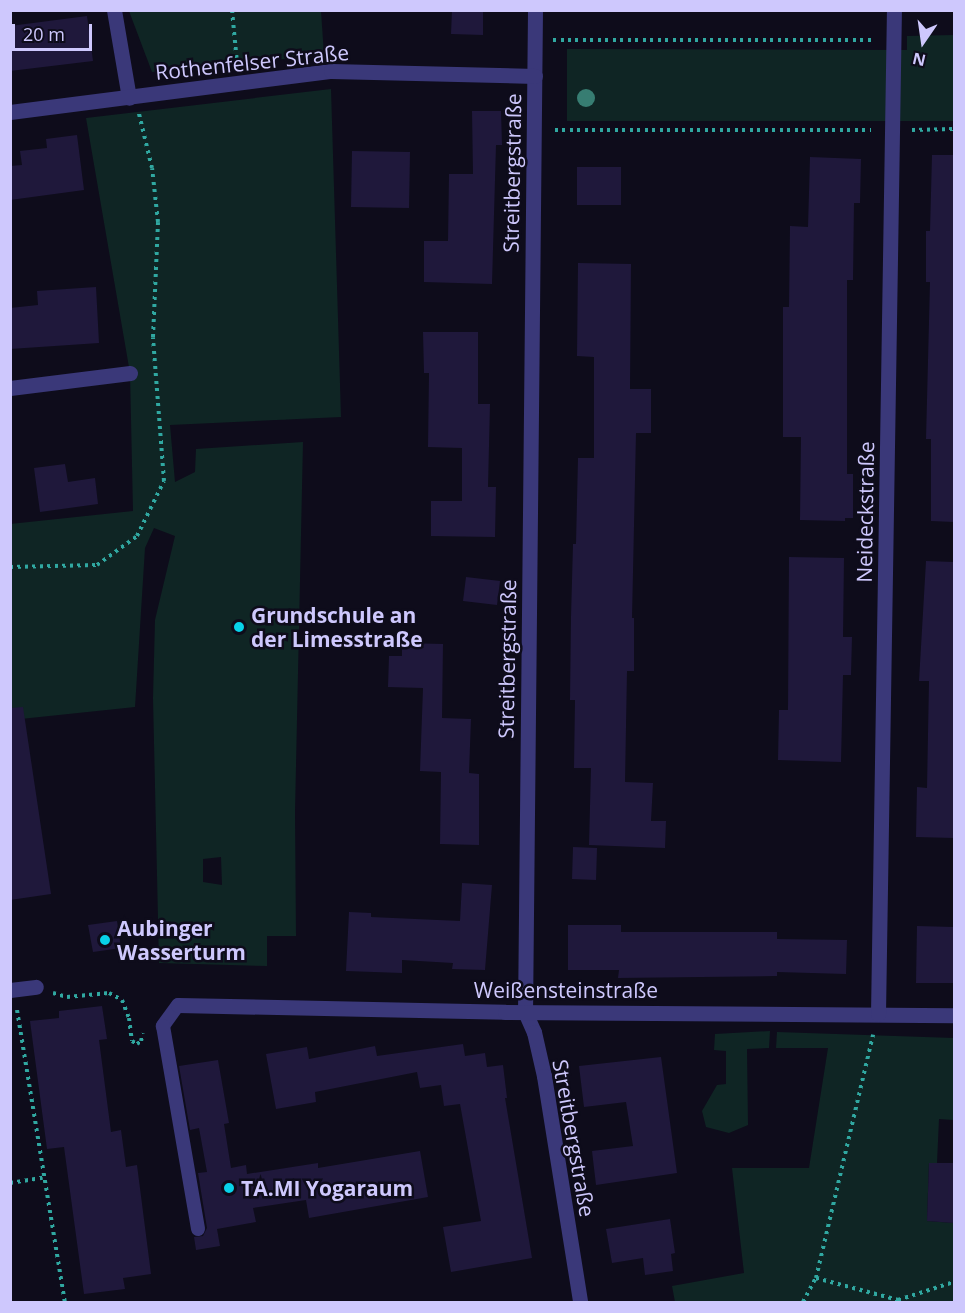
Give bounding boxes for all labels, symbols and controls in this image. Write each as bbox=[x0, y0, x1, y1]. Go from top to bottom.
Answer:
scale bar bbox=[15, 12, 94, 50]
north arrow bbox=[893, 12, 953, 72]
text: 20 m bbox=[23, 22, 65, 46]
street label: Rothenfelser Straße bbox=[154, 39, 350, 85]
text: N bbox=[910, 47, 928, 72]
street label: Streitbergstraße bbox=[498, 93, 526, 253]
street label: Neideckstraße bbox=[851, 441, 879, 583]
street label: Streitbergstraße bbox=[493, 579, 521, 739]
place label: Grundschule an der Limesstraße bbox=[251, 602, 423, 652]
marker: Grundschule an der Limesstraße bbox=[232, 620, 246, 634]
place label: Aubinger Wasserturm bbox=[117, 915, 246, 965]
marker: Aubinger Wasserturm bbox=[98, 933, 112, 947]
street label: Weißensteinstraße bbox=[474, 977, 658, 1003]
street label: Streitbergstraße bbox=[548, 1057, 600, 1219]
place label: TA.MI Yogaraum bbox=[241, 1175, 413, 1201]
marker: TA.MI Yogaraum bbox=[222, 1181, 236, 1195]

